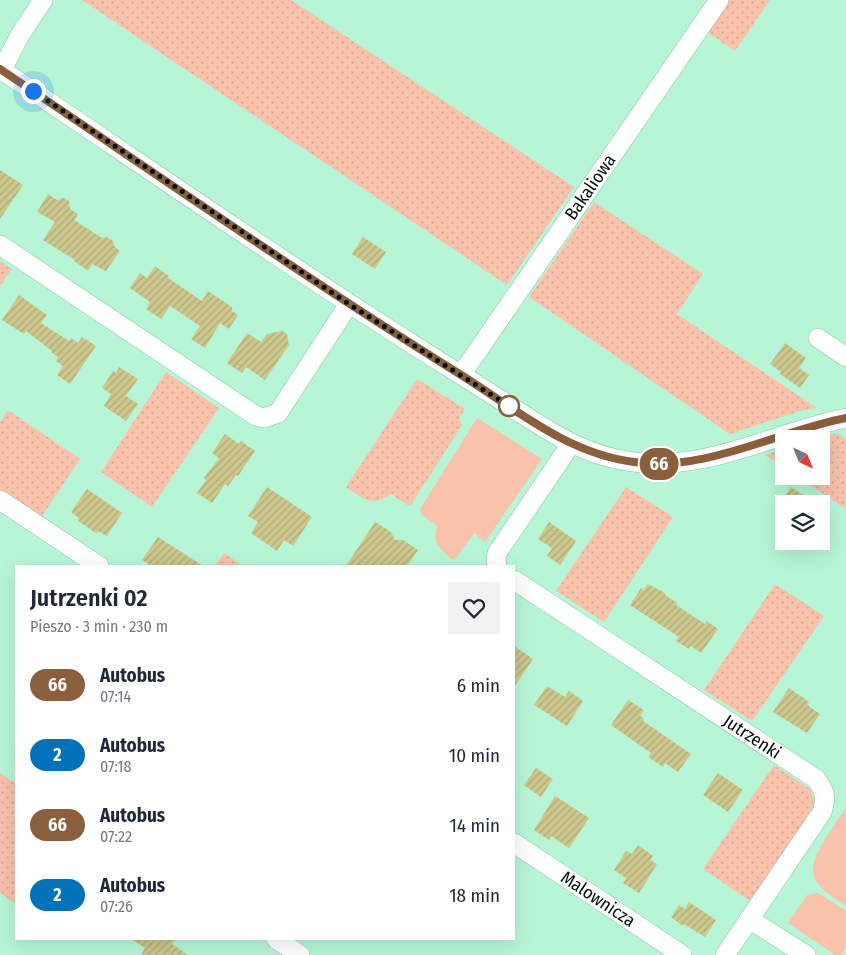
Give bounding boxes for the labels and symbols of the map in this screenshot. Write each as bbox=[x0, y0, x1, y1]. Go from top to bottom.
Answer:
your location bbox=[21, 79, 46, 104]
street label: Bakaliowa bbox=[560, 150, 621, 224]
unlabelled marker bbox=[498, 395, 520, 417]
north arrow bbox=[775, 430, 830, 485]
line badge: 66 bbox=[636, 448, 682, 480]
street label: Jutrzenki bbox=[719, 710, 785, 764]
street label: Malownicza bbox=[557, 866, 640, 932]

